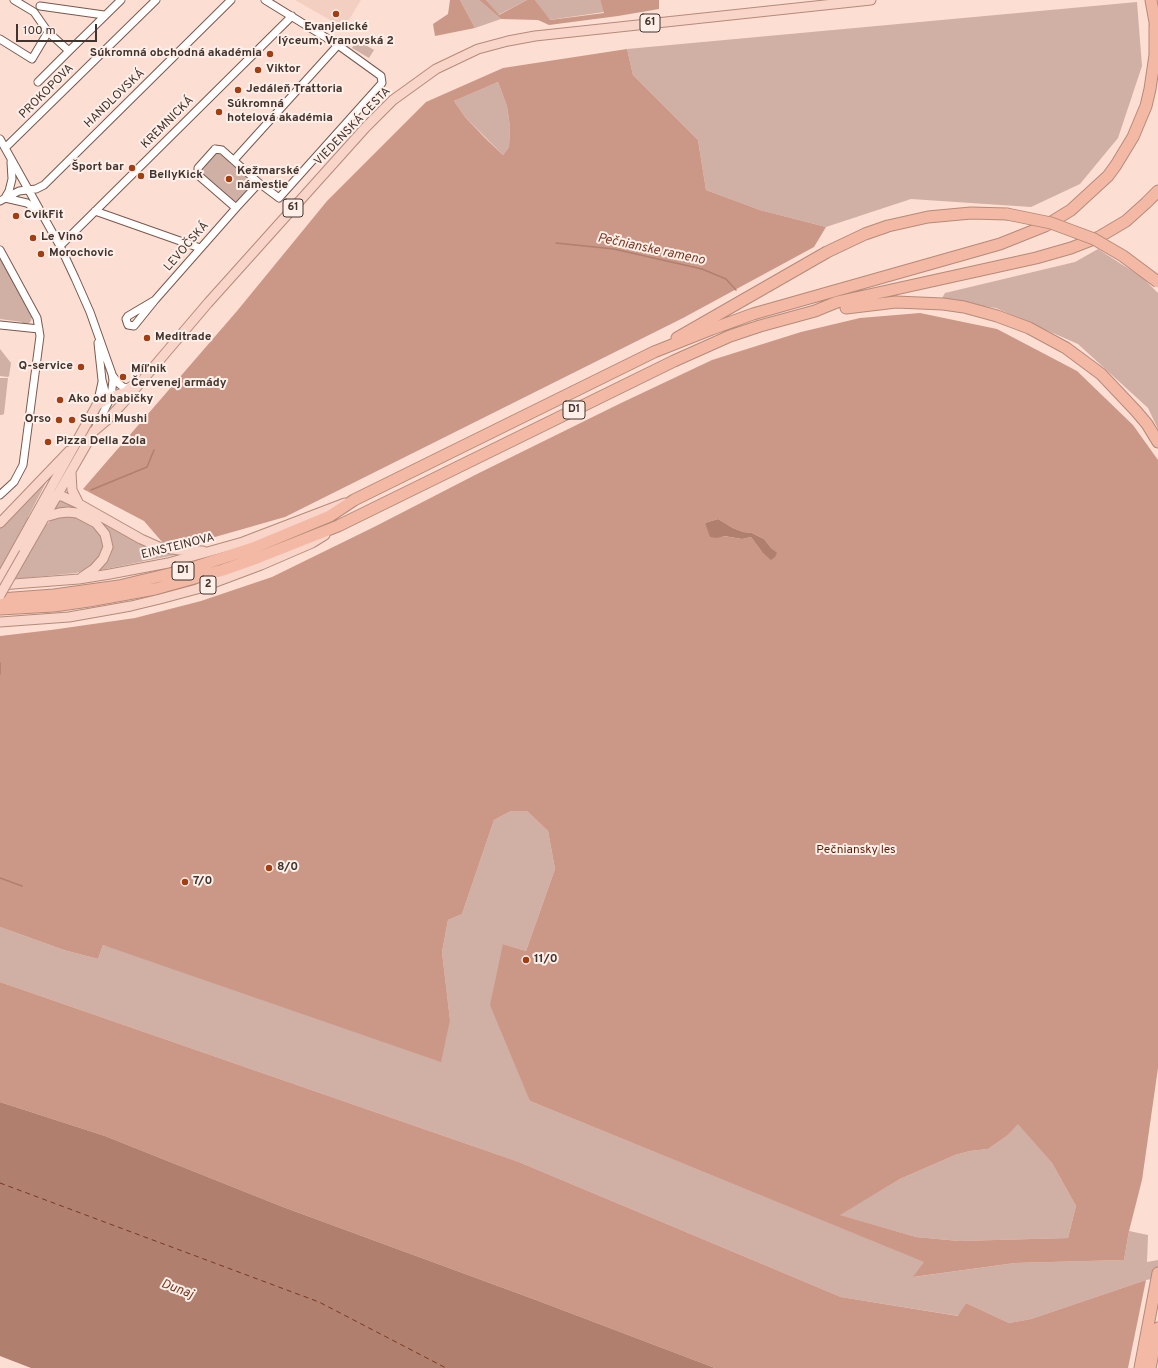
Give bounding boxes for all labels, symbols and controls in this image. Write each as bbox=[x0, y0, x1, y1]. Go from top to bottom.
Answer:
marker: Evanjelické lýceum, Vranovská 2 bbox=[331, 9, 341, 19]
road number: 61 bbox=[640, 14, 660, 32]
scale bar bbox=[18, 16, 99, 42]
place label: Evanjelické lýceum, Vranovská 2 bbox=[278, 21, 394, 49]
text: 100 m bbox=[23, 23, 56, 39]
place label: Súkromná obchodná akadémia bbox=[90, 47, 262, 61]
marker: Súkromná obchodná akadémia bbox=[265, 49, 275, 59]
street label: PROKOPOVA bbox=[17, 62, 77, 122]
place label: Viktor bbox=[266, 63, 301, 77]
marker: Viktor bbox=[253, 65, 263, 75]
street label: HANDLOVSKÁ bbox=[82, 67, 148, 131]
place label: Jedáleň Trattoria bbox=[246, 83, 342, 97]
marker: Jedáleň Trattoria bbox=[233, 85, 243, 95]
street label: VIEDENSKÁ CESTA bbox=[312, 85, 394, 169]
street label: KREMNICKÁ bbox=[139, 94, 197, 152]
place label: Súkromná hotelová akadémia bbox=[227, 98, 333, 126]
marker: Súkromná hotelová akadémia bbox=[214, 107, 224, 117]
place label: Šport bar bbox=[71, 161, 124, 175]
marker: Šport bar bbox=[127, 163, 137, 173]
place label: Kežmarské námestie bbox=[237, 165, 299, 193]
place label: BellyKick bbox=[149, 169, 203, 183]
marker: BellyKick bbox=[136, 171, 146, 181]
marker: Kežmarské námestie bbox=[224, 174, 234, 184]
road number: 61 bbox=[283, 199, 303, 217]
place label: CvikFit bbox=[24, 209, 63, 223]
marker: CvikFit bbox=[11, 211, 21, 221]
street label: LEVOČSKÁ bbox=[162, 219, 212, 275]
place label: Le Vino bbox=[41, 231, 83, 245]
water label: Pečnianske rameno bbox=[596, 231, 706, 269]
marker: Le Vino bbox=[28, 233, 38, 243]
place label: Morochovic bbox=[49, 247, 114, 261]
marker: Morochovic bbox=[36, 249, 46, 259]
place label: Meditrade bbox=[155, 331, 211, 345]
marker: Meditrade bbox=[142, 333, 152, 343]
place label: Q-service bbox=[18, 360, 73, 374]
marker: Q-service bbox=[76, 362, 86, 372]
place label: Míľnik Červenej armády bbox=[131, 363, 226, 391]
marker: Míľnik Červenej armády bbox=[118, 372, 128, 382]
place label: Ako od babičky bbox=[68, 393, 153, 407]
marker: Ako od babičky bbox=[55, 395, 65, 405]
road number: D1 bbox=[563, 401, 585, 419]
place label: Orso bbox=[25, 413, 51, 427]
place label: Sushi Mushi bbox=[80, 413, 147, 427]
marker: Orso bbox=[54, 415, 64, 425]
marker: Sushi Mushi bbox=[67, 415, 77, 425]
place label: Pizza Della Zola bbox=[56, 435, 146, 449]
marker: Pizza Della Zola bbox=[43, 437, 53, 447]
street label: EINSTEINOVA bbox=[140, 531, 216, 563]
road number: D1 bbox=[172, 562, 194, 580]
road number: 2 bbox=[200, 576, 216, 594]
park label: Pečniansky les bbox=[816, 844, 896, 858]
place label: 8/0 bbox=[277, 861, 298, 875]
marker: 8/0 bbox=[264, 863, 274, 873]
place label: 7/0 bbox=[193, 875, 212, 889]
marker: 7/0 bbox=[180, 877, 190, 887]
place label: 11/0 bbox=[534, 953, 558, 967]
marker: 11/0 bbox=[521, 955, 531, 965]
water label: Dunaj bbox=[159, 1277, 195, 1303]

